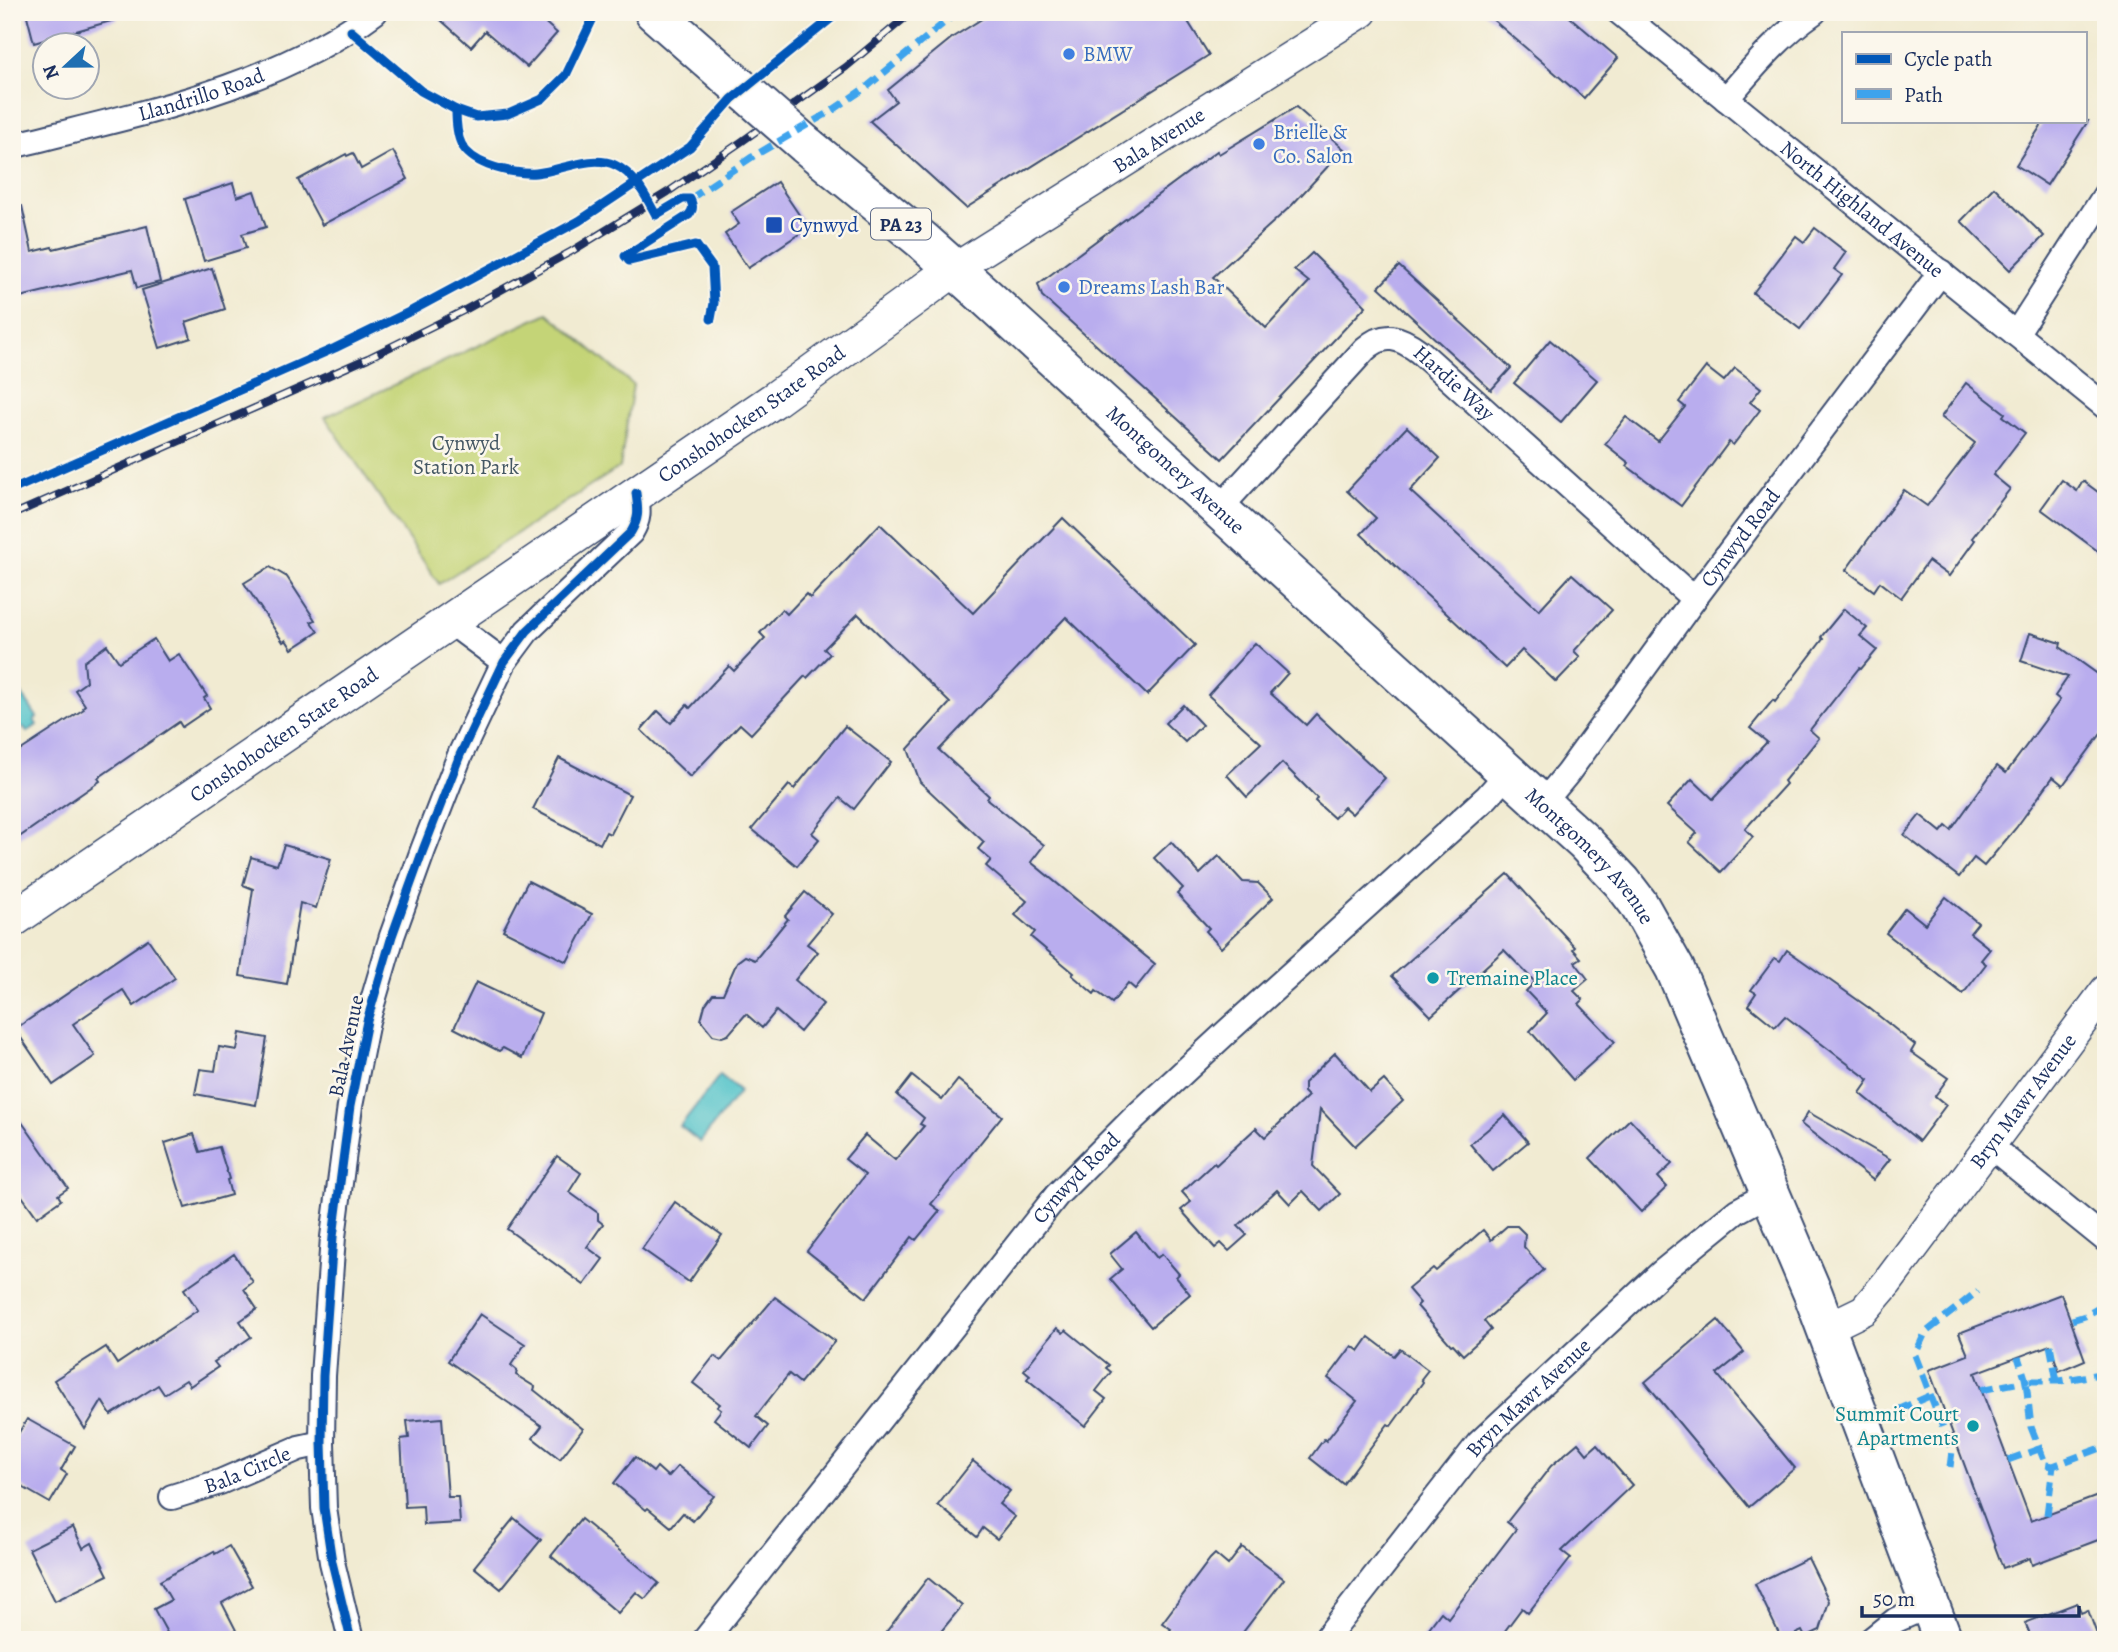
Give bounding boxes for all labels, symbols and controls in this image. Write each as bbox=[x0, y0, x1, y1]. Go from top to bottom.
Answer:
north arrow bbox=[32, 32, 102, 102]
legend bbox=[1842, 32, 2086, 122]
place label: BMW bbox=[1083, 40, 1133, 68]
text: Cycle path bbox=[1904, 45, 1993, 73]
marker: BMW bbox=[1061, 46, 1077, 62]
text: N bbox=[36, 61, 66, 83]
street label: Llandrillo Road bbox=[135, 61, 269, 128]
text: Path bbox=[1904, 81, 1943, 109]
street label: Bala Avenue bbox=[1107, 100, 1210, 180]
place label: Brielle & Co. Salon bbox=[1273, 118, 1353, 170]
street label: North Highland Avenue bbox=[1774, 134, 1950, 284]
marker: Brielle & Co. Salon bbox=[1251, 136, 1267, 152]
road number: PA 23 bbox=[871, 208, 931, 240]
place label: Cynwyd bbox=[790, 211, 859, 239]
marker: Cynwyd bbox=[764, 215, 784, 235]
place label: Dreams Lash Bar bbox=[1078, 273, 1224, 301]
marker: Dreams Lash Bar bbox=[1056, 279, 1072, 295]
street label: Conshohocken State Road bbox=[652, 338, 851, 489]
street label: Hardie Way bbox=[1407, 339, 1501, 427]
street label: Montgomery Avenue bbox=[1100, 399, 1251, 540]
park label: Cynwyd Station Park bbox=[413, 429, 520, 481]
street label: Cynwyd Road bbox=[1694, 482, 1787, 593]
street label: Conshohocken State Road bbox=[184, 660, 384, 809]
street label: Montgomery Avenue bbox=[1519, 781, 1661, 929]
place label: Tremaine Place bbox=[1447, 964, 1578, 992]
marker: Tremaine Place bbox=[1425, 970, 1441, 986]
street label: Bala Avenue bbox=[322, 992, 370, 1100]
street label: Bryn Mawr Avenue bbox=[1963, 1028, 2083, 1174]
street label: Cynwyd Road bbox=[1026, 1125, 1127, 1229]
street label: Bryn Mawr Avenue bbox=[1459, 1332, 1597, 1463]
place label: Summit Court Apartments bbox=[1835, 1400, 1959, 1452]
marker: Summit Court Apartments bbox=[1965, 1418, 1981, 1434]
street label: Bala Circle bbox=[201, 1439, 295, 1500]
scale bar bbox=[1862, 1575, 2080, 1619]
text: 50 m bbox=[1873, 1585, 1915, 1613]

